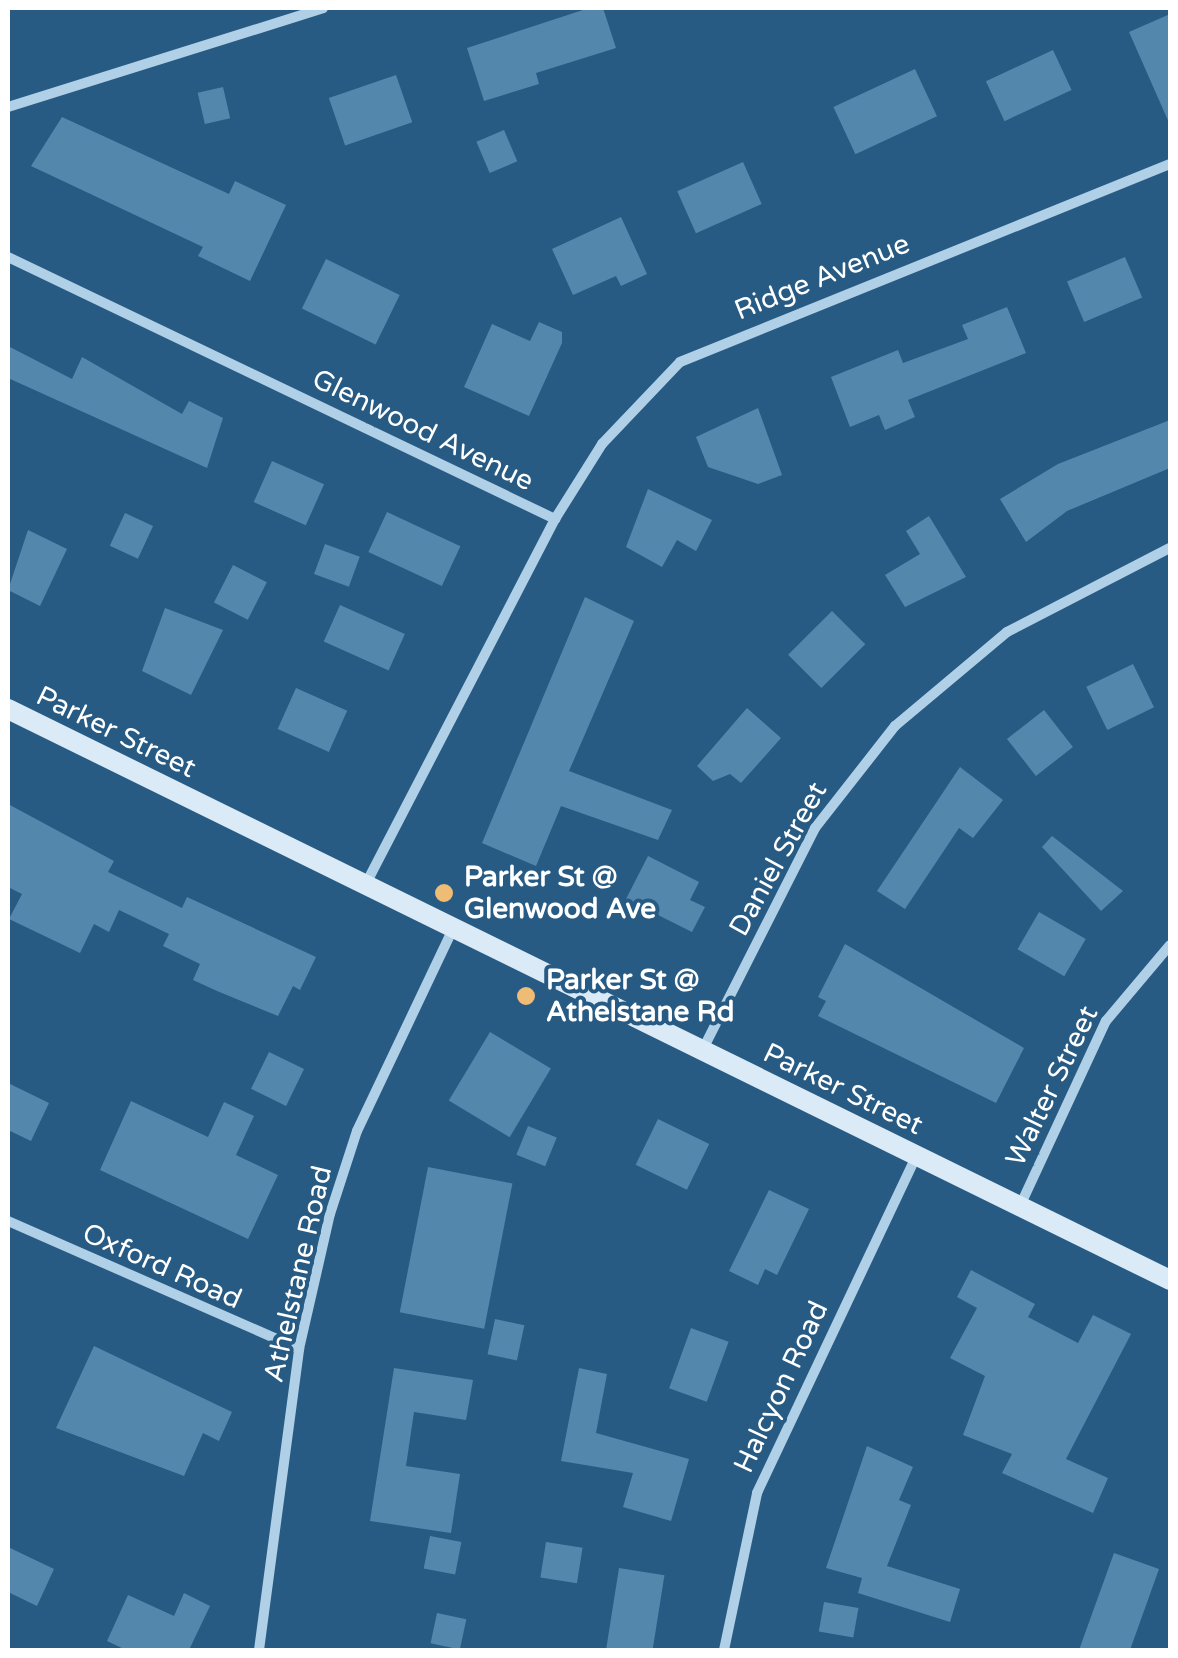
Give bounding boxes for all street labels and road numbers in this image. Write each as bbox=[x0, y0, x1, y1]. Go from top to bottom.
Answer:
street label: Ridge Avenue bbox=[730, 227, 914, 327]
street label: Glenwood Avenue bbox=[307, 362, 539, 498]
street label: Parker Street bbox=[31, 679, 201, 785]
street label: Daniel Street bbox=[722, 776, 834, 942]
street label: Walter Street bbox=[999, 1000, 1105, 1172]
street label: Parker Street bbox=[758, 1036, 928, 1142]
street label: Athelstane Road bbox=[257, 1162, 339, 1386]
street label: Oxford Road bbox=[77, 1216, 247, 1316]
street label: Halcyon Road bbox=[727, 1296, 835, 1478]

